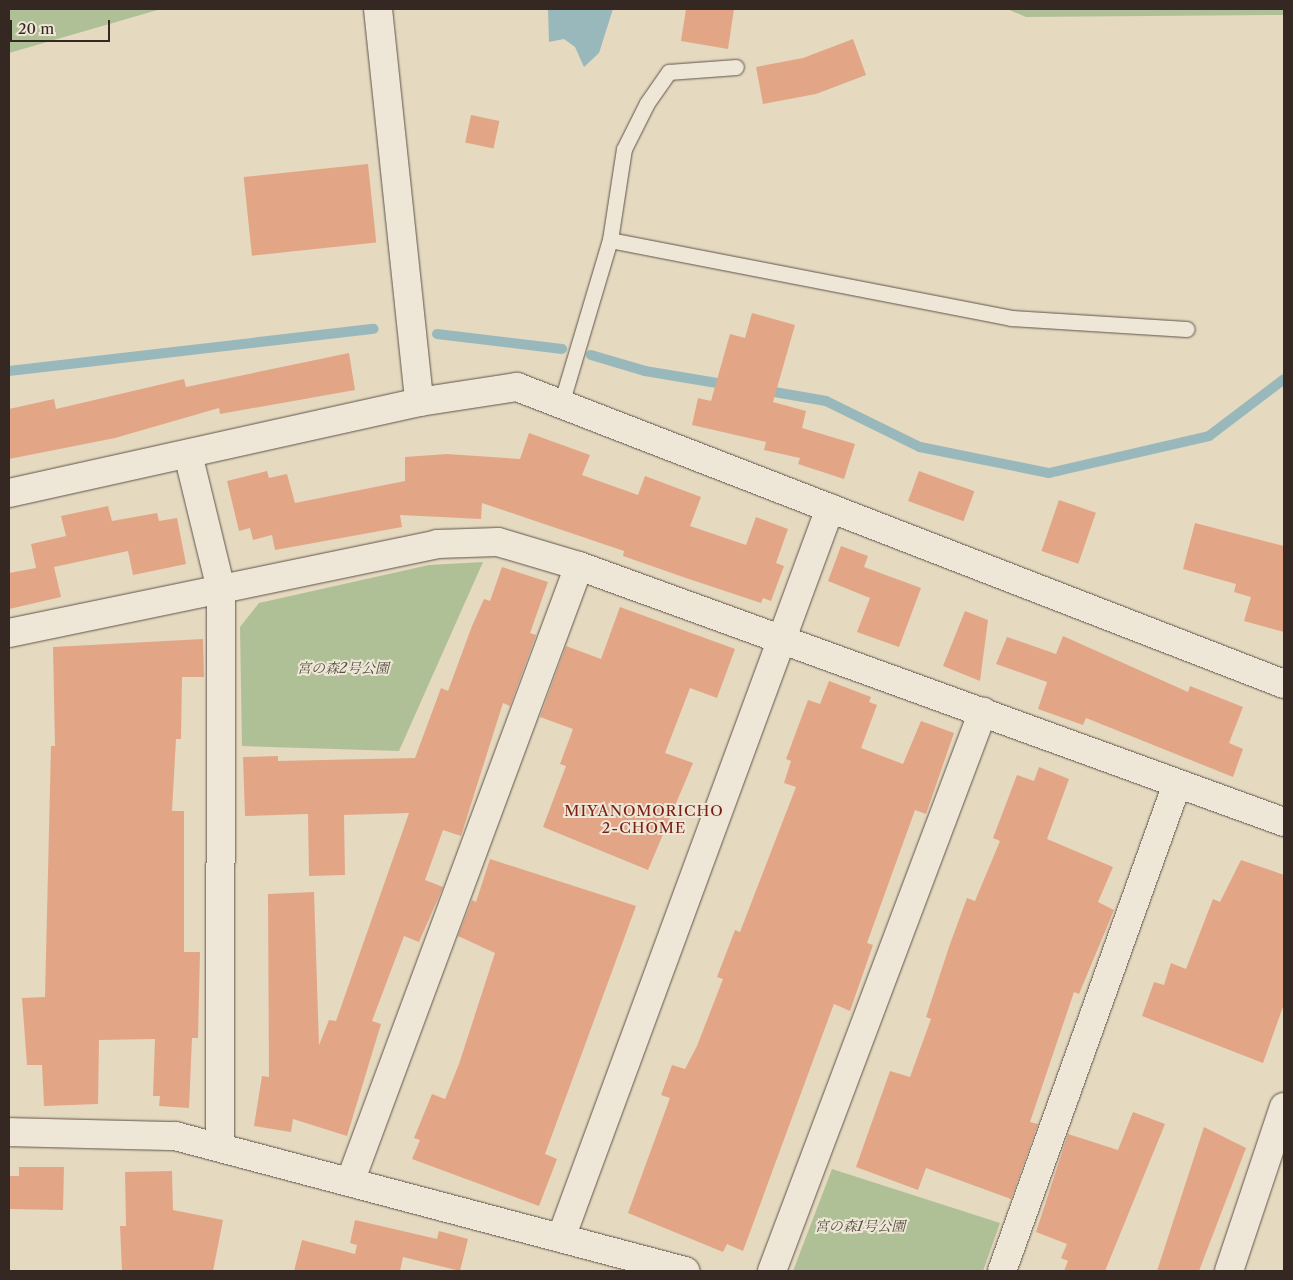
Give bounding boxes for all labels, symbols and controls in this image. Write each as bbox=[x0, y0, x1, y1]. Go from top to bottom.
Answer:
scale bar bbox=[12, 10, 112, 42]
text: 20 m bbox=[18, 19, 54, 38]
park label: 宮の森2号公園 bbox=[297, 660, 389, 676]
district label: MIYANOMORICHO 2-CHOME bbox=[563, 801, 725, 836]
park label: 宮の森1号公園 bbox=[815, 1218, 905, 1234]

